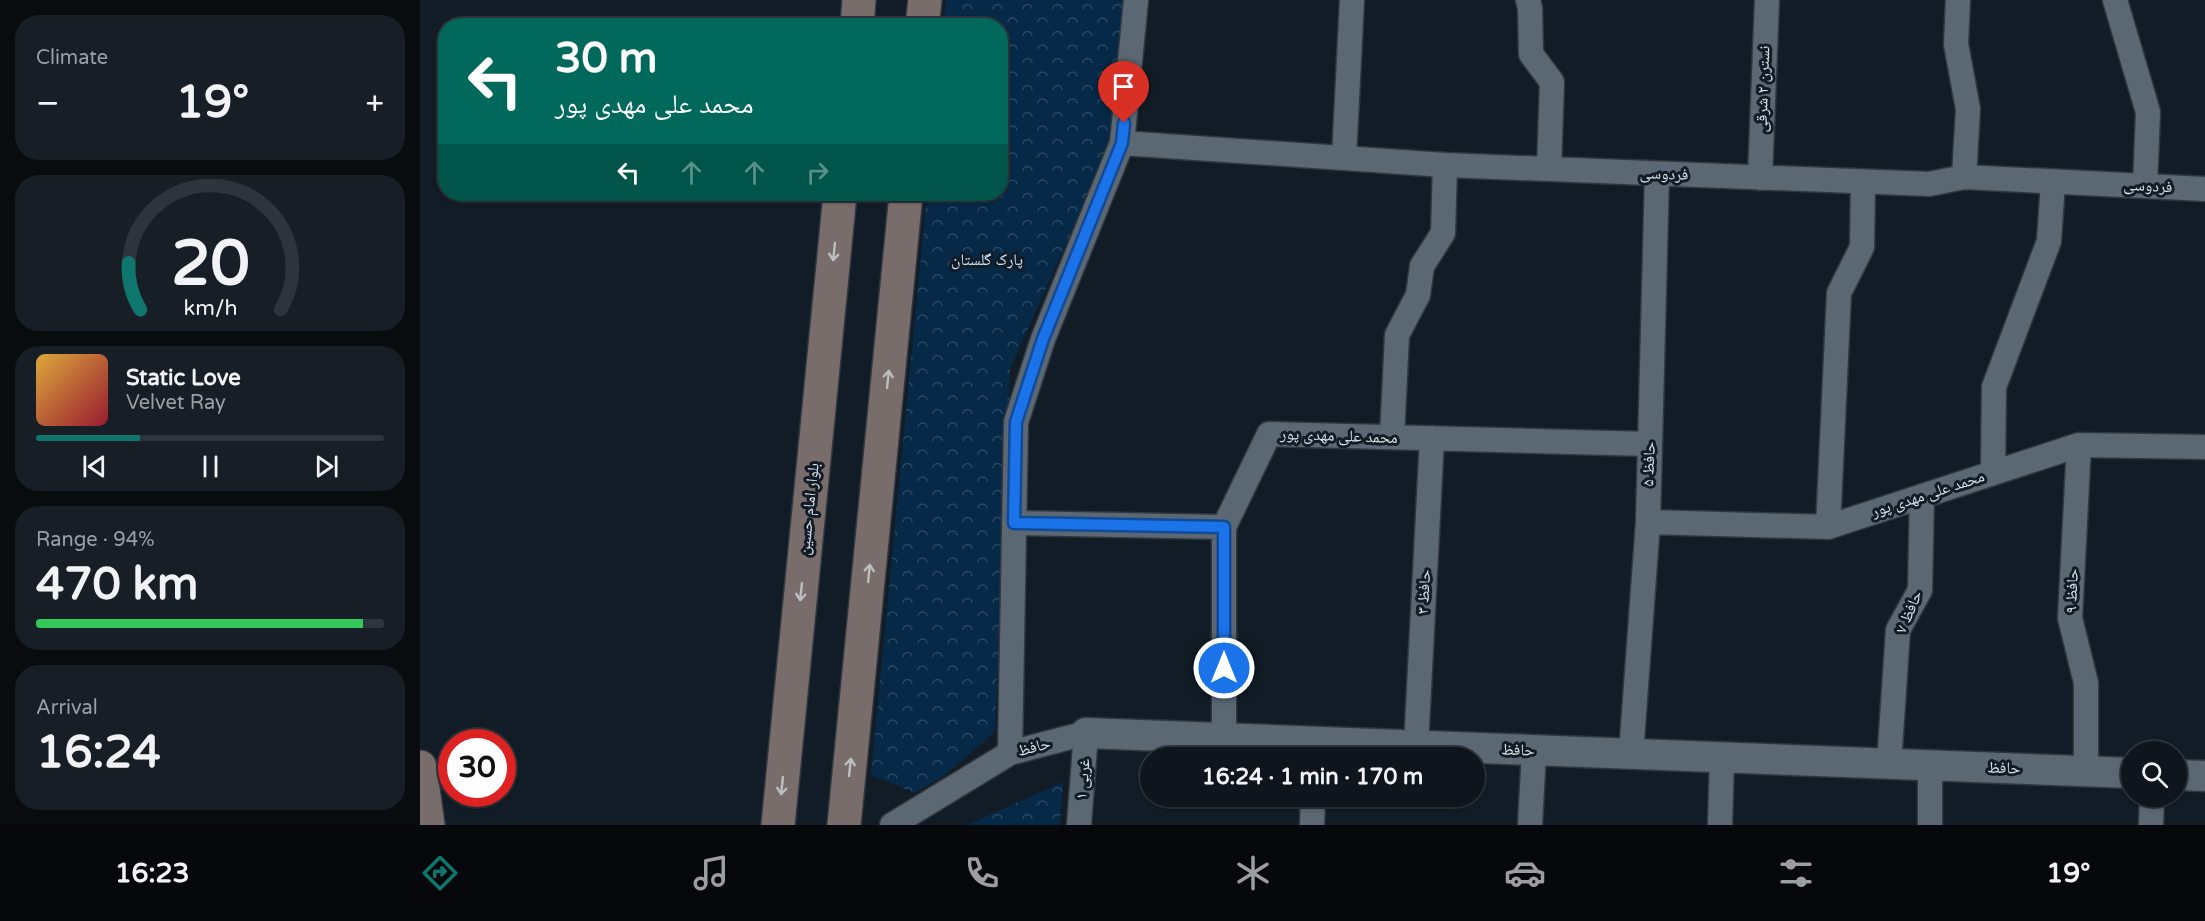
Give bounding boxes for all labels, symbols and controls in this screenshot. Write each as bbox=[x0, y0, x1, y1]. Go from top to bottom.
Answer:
text: 30 m bbox=[555, 33, 657, 84]
icon: left bbox=[456, 42, 534, 120]
street label: نسترن ۲ شرقی bbox=[1751, 45, 1775, 133]
text: Climate bbox=[36, 46, 108, 70]
pin bbox=[1098, 61, 1149, 123]
icon: arrive bbox=[1107, 70, 1140, 103]
text: 19° bbox=[176, 76, 249, 130]
text: − bbox=[36, 84, 60, 123]
text: + bbox=[365, 84, 384, 123]
text: محمد علی مهدی پور bbox=[555, 88, 754, 121]
icon: left bbox=[612, 156, 645, 189]
icon: ahead bbox=[675, 156, 708, 189]
icon: ahead bbox=[738, 156, 771, 189]
icon: right bbox=[801, 156, 834, 189]
street label: فردوسی bbox=[1639, 163, 1689, 185]
street label: فردوسی bbox=[2123, 175, 2173, 197]
text: 20 bbox=[171, 227, 249, 302]
one-way arrow bbox=[828, 241, 839, 261]
park label: پارک گلستان bbox=[951, 250, 1023, 270]
text: km/h bbox=[183, 295, 237, 321]
text: Static Love bbox=[126, 365, 241, 391]
one-way arrow bbox=[883, 369, 894, 389]
text: Velvet Ray bbox=[126, 391, 226, 415]
street label: محمد علی مهدی پور bbox=[1279, 424, 1398, 448]
street label: حافظ ۵ bbox=[1638, 441, 1660, 487]
icon: previous bbox=[78, 450, 111, 483]
icon: pause bbox=[194, 450, 227, 483]
icon: next bbox=[310, 450, 343, 483]
street label: بلوار امام حسین bbox=[794, 462, 824, 556]
street label: محمد علی مهدی پور bbox=[1868, 466, 1987, 522]
text: Range · 94% bbox=[36, 528, 155, 552]
text: 470 km bbox=[36, 558, 198, 612]
one-way arrow bbox=[864, 563, 875, 583]
street label: حافظ ۹ bbox=[2061, 568, 2083, 614]
street label: حافظ ۳ bbox=[1413, 569, 1435, 615]
one-way arrow bbox=[795, 582, 806, 602]
street label: حافظ ۷ bbox=[1891, 588, 1927, 636]
position arrow bbox=[1192, 636, 1256, 700]
text: Arrival bbox=[36, 696, 98, 720]
text: 16:24 bbox=[36, 726, 161, 780]
speed limit sign: 30 bbox=[438, 729, 516, 807]
street label: حافظ bbox=[1015, 733, 1053, 761]
street label: حافظ bbox=[1501, 739, 1535, 761]
map controls bbox=[2121, 741, 2187, 807]
button: search bbox=[2121, 741, 2187, 807]
one-way arrow bbox=[845, 757, 856, 777]
street label: حافظ bbox=[1987, 757, 2021, 779]
street label: ۱ غربی bbox=[1071, 758, 1095, 800]
text: 16:24 · 1 min · 170 m bbox=[1202, 764, 1423, 790]
one-way arrow bbox=[776, 776, 787, 796]
icon: directions bbox=[419, 852, 461, 894]
icon: music bbox=[690, 852, 732, 894]
icon: phone bbox=[961, 852, 1003, 894]
icon: climate bbox=[1232, 852, 1274, 894]
icon: car bbox=[1504, 852, 1546, 894]
icon: filters bbox=[1775, 852, 1817, 894]
text: 16:23 bbox=[115, 857, 189, 890]
text: 19° bbox=[2046, 857, 2090, 890]

